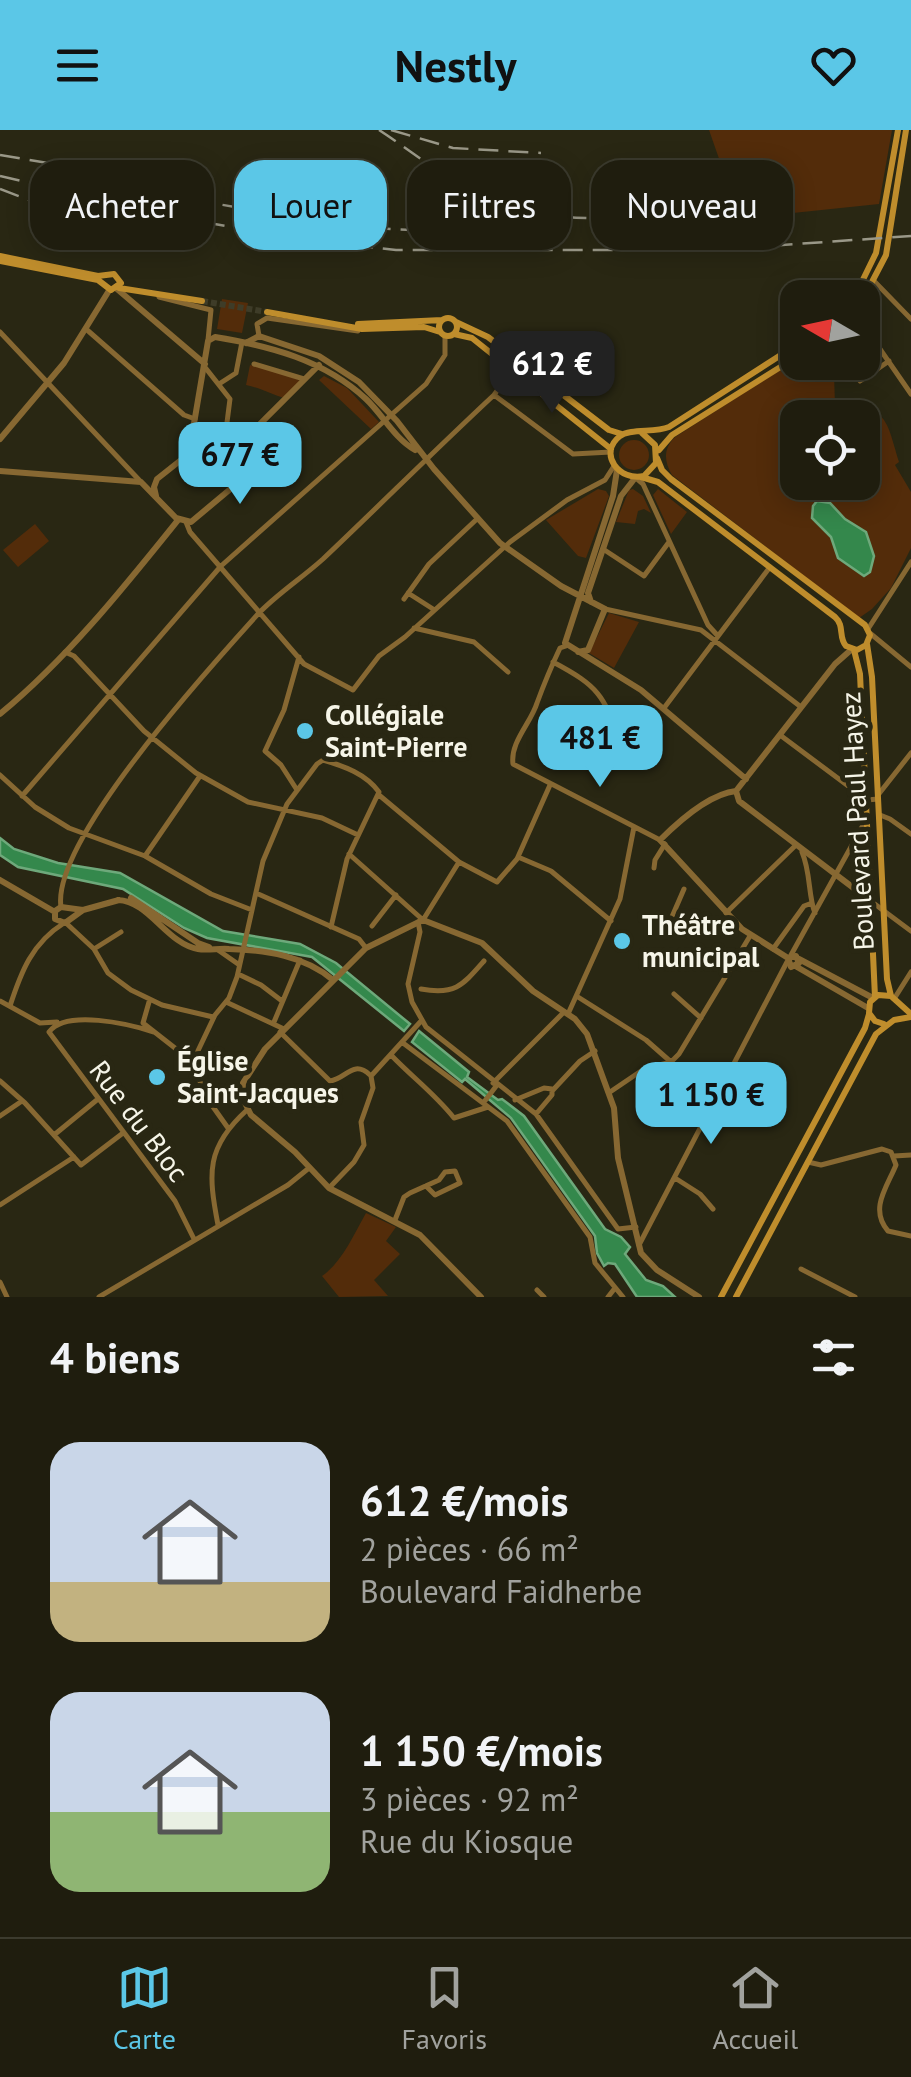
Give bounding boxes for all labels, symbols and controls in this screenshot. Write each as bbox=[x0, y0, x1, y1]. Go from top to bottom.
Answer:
text: Nestly bbox=[395, 36, 516, 94]
icon: menu bbox=[50, 38, 105, 93]
icon: heart bbox=[806, 38, 861, 93]
chip: Acheter bbox=[30, 160, 214, 250]
chip: Louer bbox=[234, 160, 387, 250]
chip: Filtres bbox=[407, 160, 571, 250]
chip: Nouveau bbox=[591, 160, 793, 250]
north arrow bbox=[780, 280, 880, 380]
map controls bbox=[780, 280, 880, 500]
pin: 612 € bbox=[482, 331, 622, 416]
text: 612 € bbox=[512, 342, 592, 384]
button: locate bbox=[780, 400, 880, 500]
pin: 677 € bbox=[170, 422, 310, 507]
text: 677 € bbox=[201, 433, 279, 475]
street label: Boulevard Paul Hayez bbox=[831, 691, 882, 951]
place label: Collégiale Saint-Pierre bbox=[325, 696, 468, 765]
pin: 481 € bbox=[530, 705, 670, 790]
text: 481 € bbox=[560, 716, 640, 758]
marker: Collégiale Saint-Pierre bbox=[294, 720, 316, 742]
place label: Théâtre municipal bbox=[642, 906, 760, 975]
marker: Théâtre municipal bbox=[611, 930, 633, 952]
place label: Église Saint-Jacques bbox=[177, 1042, 339, 1111]
street label: Rue du Bloc bbox=[82, 1052, 197, 1189]
pin: 1 150 € bbox=[619, 1062, 803, 1147]
marker: Église Saint-Jacques bbox=[146, 1066, 168, 1088]
text: 1 150 € bbox=[658, 1073, 764, 1115]
text: 4 biens bbox=[50, 1330, 180, 1385]
icon: filters bbox=[806, 1330, 861, 1385]
text: 612 €/mois bbox=[360, 1473, 568, 1528]
icon: home bbox=[130, 1482, 250, 1602]
text: 2 pièces · 66 m² bbox=[360, 1528, 579, 1570]
text: Boulevard Faidherbe bbox=[360, 1570, 642, 1612]
text: 1 150 €/mois bbox=[360, 1723, 603, 1778]
icon: home bbox=[130, 1732, 250, 1852]
text: 3 pièces · 92 m² bbox=[360, 1778, 579, 1820]
text: Rue du Kiosque bbox=[360, 1820, 573, 1862]
tab: Carte bbox=[113, 1960, 176, 2057]
tab: Favoris bbox=[402, 1960, 487, 2057]
tab: Accueil bbox=[713, 1960, 798, 2057]

